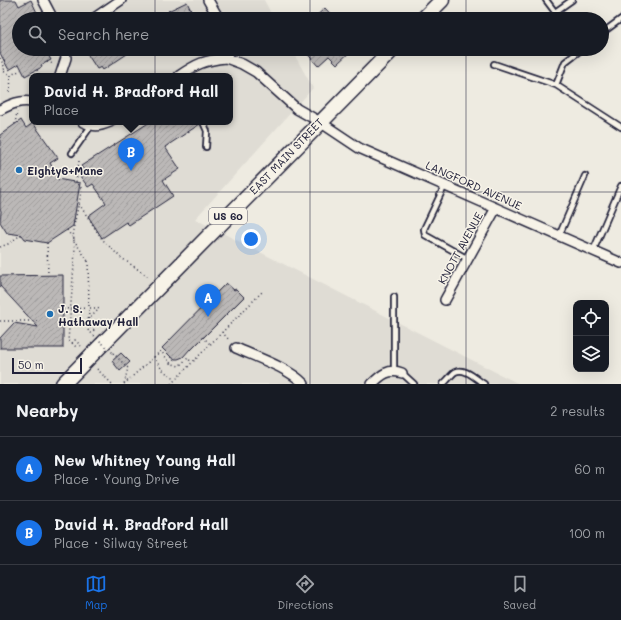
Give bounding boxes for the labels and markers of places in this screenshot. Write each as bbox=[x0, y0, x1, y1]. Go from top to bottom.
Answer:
pin: B bbox=[118, 138, 144, 171]
place label: Eighty6+Mane bbox=[27, 163, 103, 178]
marker: Eighty6+Mane bbox=[14, 165, 24, 175]
pin: A bbox=[195, 284, 221, 317]
place label: J. S. Hathaway Hall bbox=[58, 301, 138, 329]
marker: J. S. Hathaway Hall bbox=[45, 309, 55, 319]

